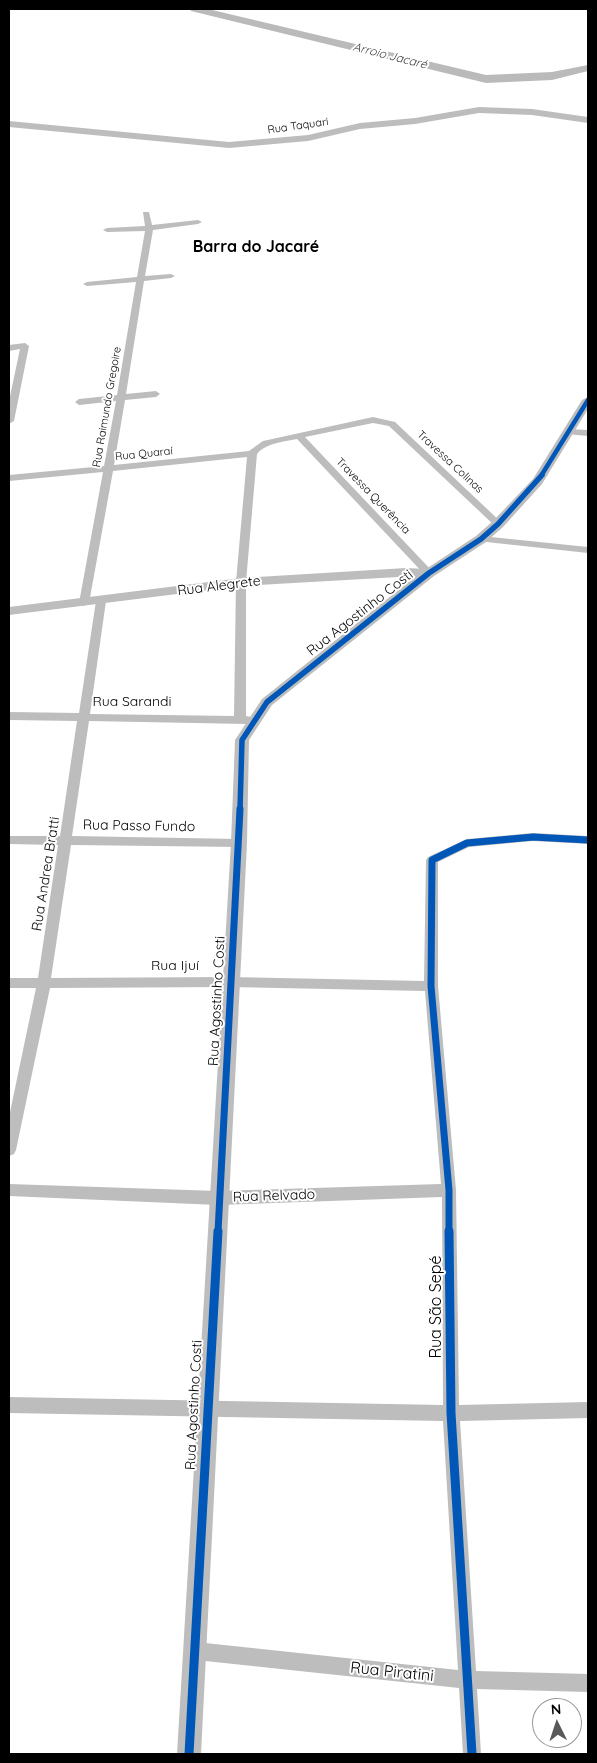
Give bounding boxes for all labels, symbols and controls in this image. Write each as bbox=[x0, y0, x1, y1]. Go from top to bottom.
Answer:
water label: Arroio Jacaré bbox=[351, 40, 429, 72]
street label: Rua Taquari bbox=[267, 115, 329, 137]
district label: Barra do Jacaré bbox=[193, 237, 319, 257]
street label: Rua Raimundo Gregoire bbox=[90, 346, 124, 468]
street label: Travessa Colinas bbox=[414, 428, 486, 496]
street label: Rua Quaraí bbox=[115, 444, 173, 464]
street label: Travessa Querência bbox=[333, 455, 413, 537]
street label: Rua Agostinho Costi bbox=[304, 566, 416, 660]
street label: Rua Alegrete bbox=[176, 573, 262, 599]
street label: Rua Sarandi bbox=[92, 694, 172, 710]
street label: Rua Andrea Bratti bbox=[29, 815, 63, 933]
street label: Rua Passo Fundo bbox=[83, 817, 195, 835]
street label: Rua Agostinho Costi bbox=[205, 936, 229, 1066]
street label: Rua Ijuí bbox=[151, 958, 199, 974]
street label: Rua Relvado bbox=[233, 1186, 315, 1206]
street label: Rua São Sepé bbox=[426, 1255, 446, 1359]
street label: Rua Agostinho Costi bbox=[182, 1340, 206, 1470]
street label: Rua Piratini bbox=[349, 1658, 435, 1686]
north arrow bbox=[532, 1698, 582, 1748]
text: N bbox=[550, 1700, 562, 1718]

